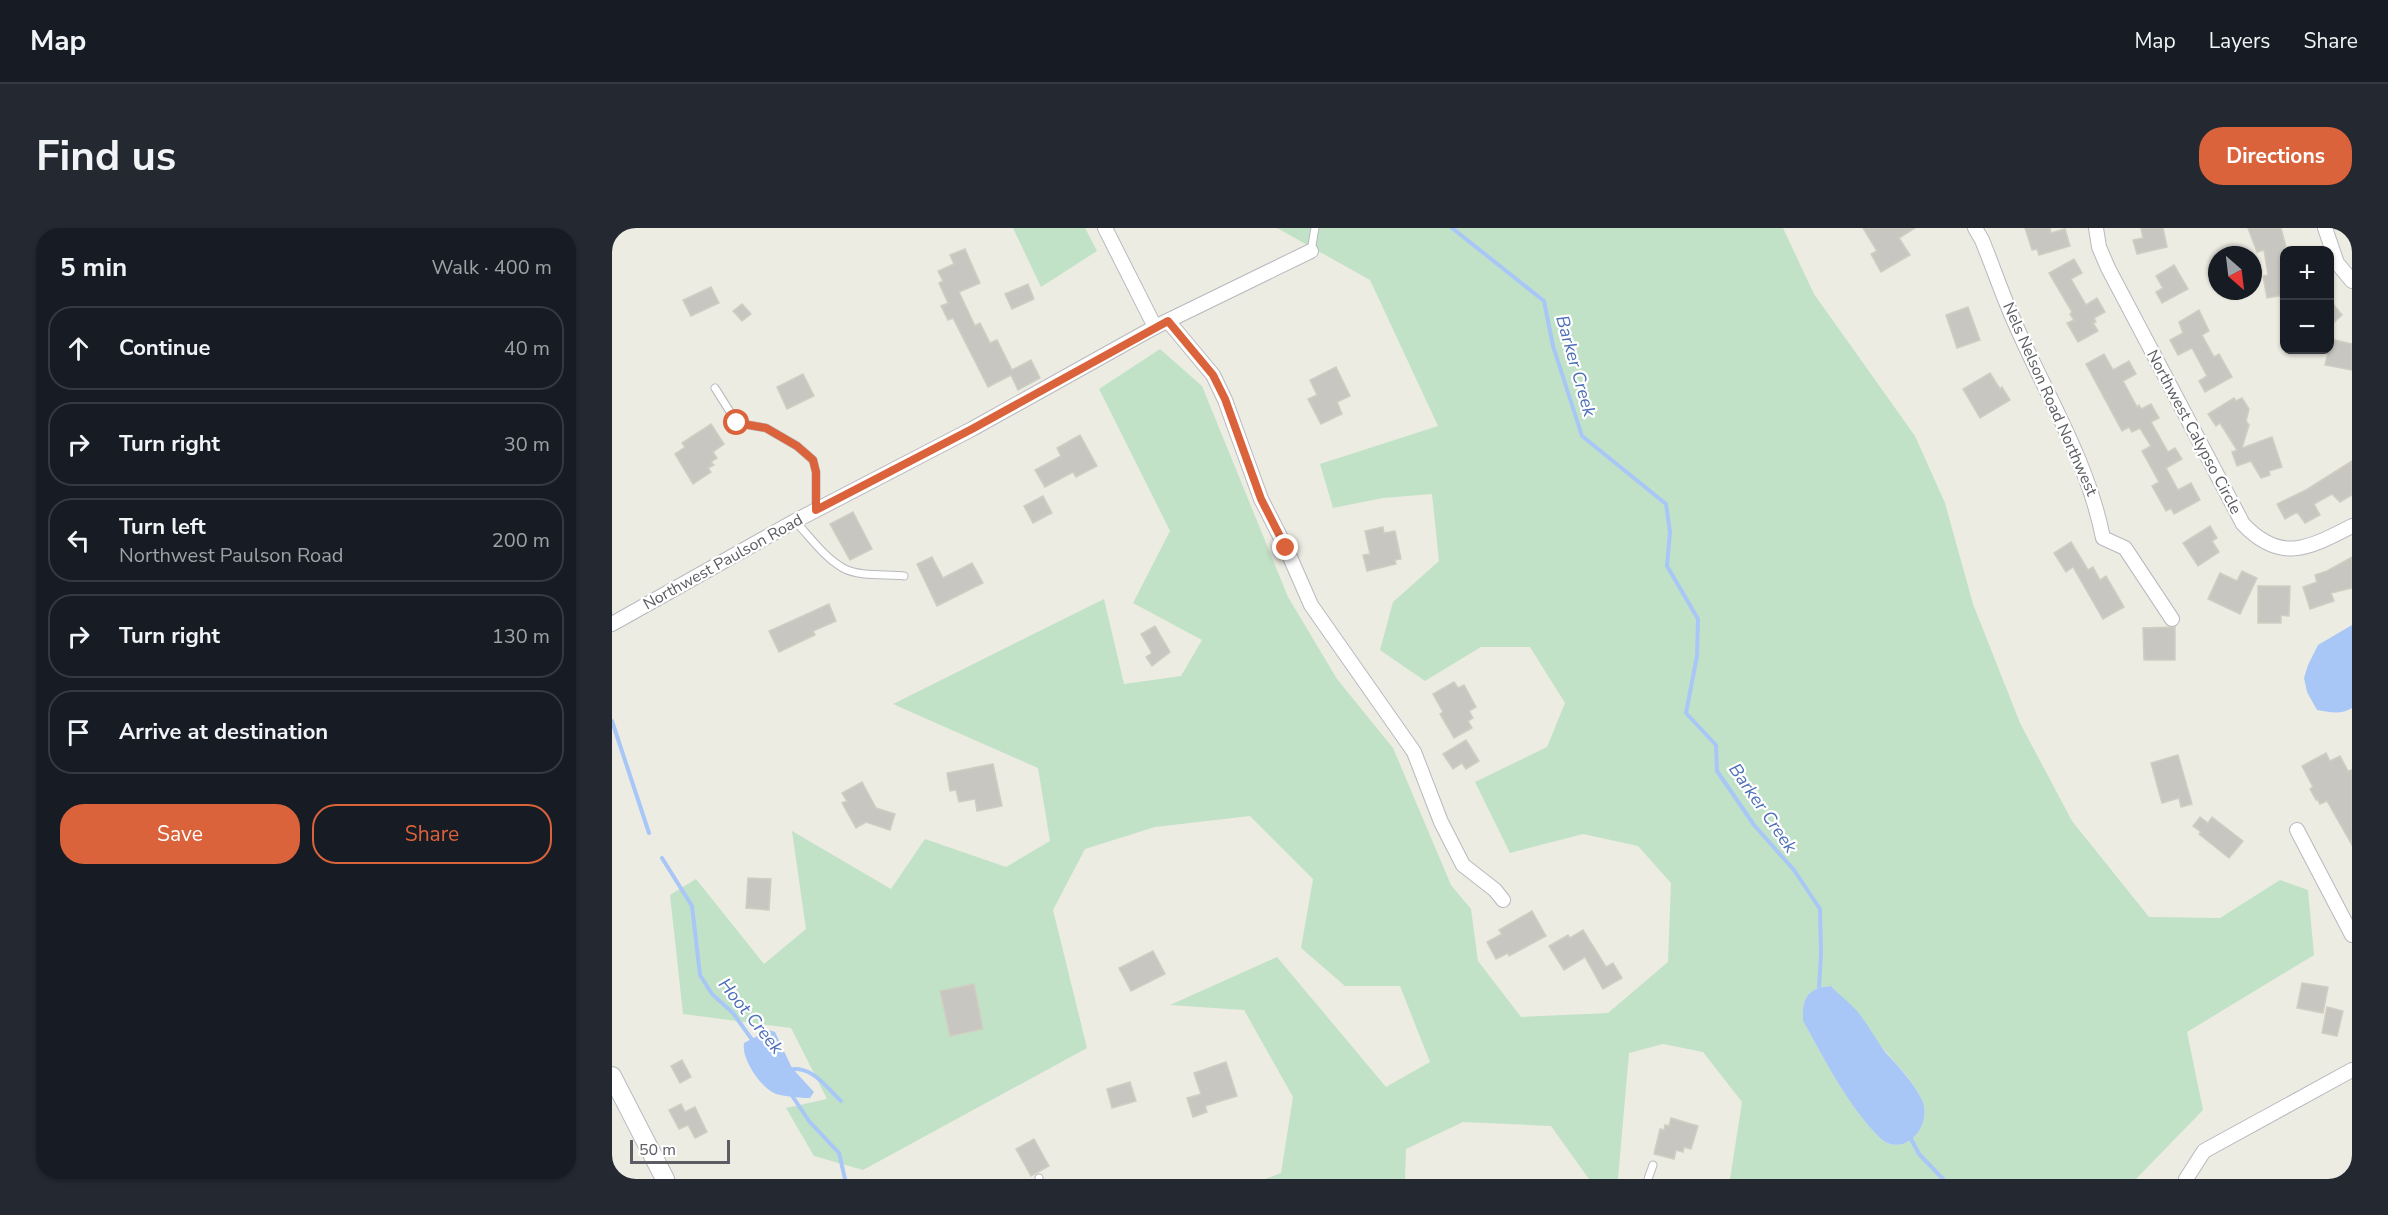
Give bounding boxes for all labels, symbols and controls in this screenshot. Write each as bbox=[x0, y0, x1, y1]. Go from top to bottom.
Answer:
text: Map bbox=[30, 22, 86, 60]
text: Map bbox=[2134, 27, 2176, 55]
text: Layers bbox=[2209, 27, 2270, 55]
text: Share bbox=[2303, 27, 2358, 55]
button: Directions bbox=[2199, 127, 2352, 185]
text: Find us bbox=[36, 128, 176, 185]
north arrow bbox=[2208, 246, 2262, 300]
map controls bbox=[2280, 246, 2334, 354]
button: + bbox=[2280, 246, 2334, 300]
text: 5 min bbox=[60, 250, 127, 285]
text: Walk · 400 m bbox=[432, 254, 552, 281]
street label: Nels Nelson Road Northwest bbox=[1997, 299, 2103, 500]
button: − bbox=[2280, 300, 2334, 354]
water label: Barker Creek bbox=[1550, 313, 1602, 420]
icon: ahead bbox=[62, 332, 95, 365]
text: Continue bbox=[119, 333, 210, 363]
text: 40 m bbox=[504, 335, 550, 362]
street label: Northwest Calypso Circle bbox=[2141, 346, 2247, 518]
route start bbox=[723, 409, 749, 435]
icon: right bbox=[62, 428, 95, 461]
text: Turn right bbox=[119, 429, 220, 459]
text: 30 m bbox=[504, 431, 550, 458]
street label: Northwest Paulson Road bbox=[639, 509, 807, 615]
text: Turn left bbox=[119, 512, 206, 542]
icon: left bbox=[62, 524, 95, 557]
text: 200 m bbox=[492, 527, 550, 554]
route end bbox=[1272, 534, 1298, 560]
text: Northwest Paulson Road bbox=[119, 542, 343, 569]
icon: right bbox=[62, 620, 95, 653]
text: Turn right bbox=[119, 621, 220, 651]
text: 130 m bbox=[492, 623, 550, 650]
icon: arrive bbox=[62, 716, 95, 749]
text: Arrive at destination bbox=[119, 717, 328, 747]
water label: Barker Creek bbox=[1723, 758, 1803, 858]
button: Save bbox=[60, 804, 300, 864]
button: Share bbox=[312, 804, 552, 864]
water label: Hoot Creek bbox=[713, 973, 790, 1060]
scale bar bbox=[630, 1137, 730, 1164]
text: 50 m bbox=[639, 1139, 676, 1161]

